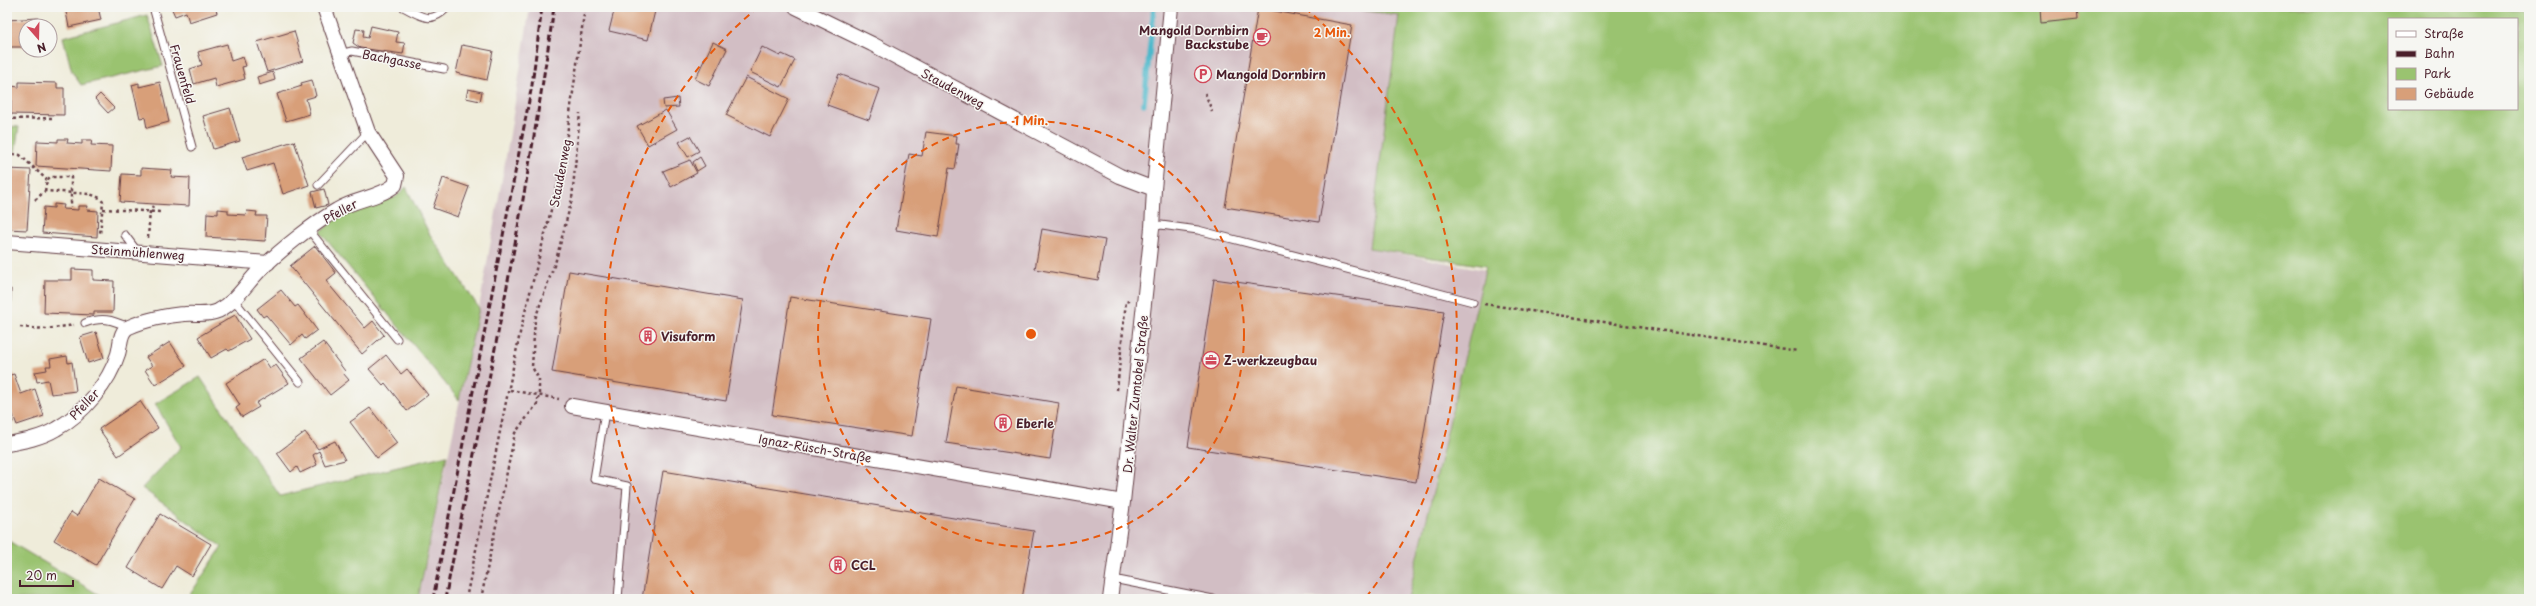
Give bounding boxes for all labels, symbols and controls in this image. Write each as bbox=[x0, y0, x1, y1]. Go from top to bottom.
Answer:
north arrow bbox=[18, 18, 58, 58]
legend bbox=[2388, 18, 2518, 110]
place label: Mangold Dornbirn Backstube bbox=[1139, 21, 1249, 53]
text: 2 Min. bbox=[1314, 23, 1350, 41]
text: Straße bbox=[2424, 24, 2464, 42]
cafe icon: Mangold Dornbirn Backstube bbox=[1252, 27, 1272, 47]
text: N bbox=[34, 38, 49, 57]
street label: Frauenfeld bbox=[166, 42, 200, 106]
street label: Bachgasse bbox=[361, 44, 423, 74]
text: Bahn bbox=[2424, 44, 2455, 62]
street label: Staudenweg bbox=[918, 64, 988, 112]
parking icon: Mangold Dornbirn bbox=[1193, 64, 1213, 84]
text: Park bbox=[2424, 64, 2451, 82]
place label: Mangold Dornbirn bbox=[1216, 65, 1326, 83]
text: Gebäude bbox=[2424, 84, 2474, 102]
text: 1 Min. bbox=[1014, 111, 1048, 129]
street label: Staudenweg bbox=[545, 137, 575, 209]
street label: Pfeller bbox=[320, 194, 361, 228]
street label: Steinmühlenweg bbox=[90, 240, 186, 264]
street label: Dr. Walter Zumtobel Straße bbox=[1118, 314, 1152, 474]
building icon: Visuform bbox=[638, 326, 658, 346]
place label: Visuform bbox=[661, 327, 715, 345]
centre of rings bbox=[1024, 327, 1038, 341]
office icon: Z-werkzeugbau bbox=[1201, 350, 1221, 370]
place label: Z-werkzeugbau bbox=[1224, 351, 1317, 369]
street label: Pfeller bbox=[65, 384, 103, 424]
building icon: Eberle bbox=[993, 413, 1013, 433]
place label: Eberle bbox=[1016, 414, 1054, 432]
street label: Ignaz-Rüsch-Straße bbox=[757, 429, 873, 467]
building icon: CCL bbox=[828, 555, 848, 575]
place label: CCL bbox=[851, 556, 876, 574]
scale bar bbox=[20, 562, 73, 588]
text: 20 m bbox=[26, 566, 57, 584]

